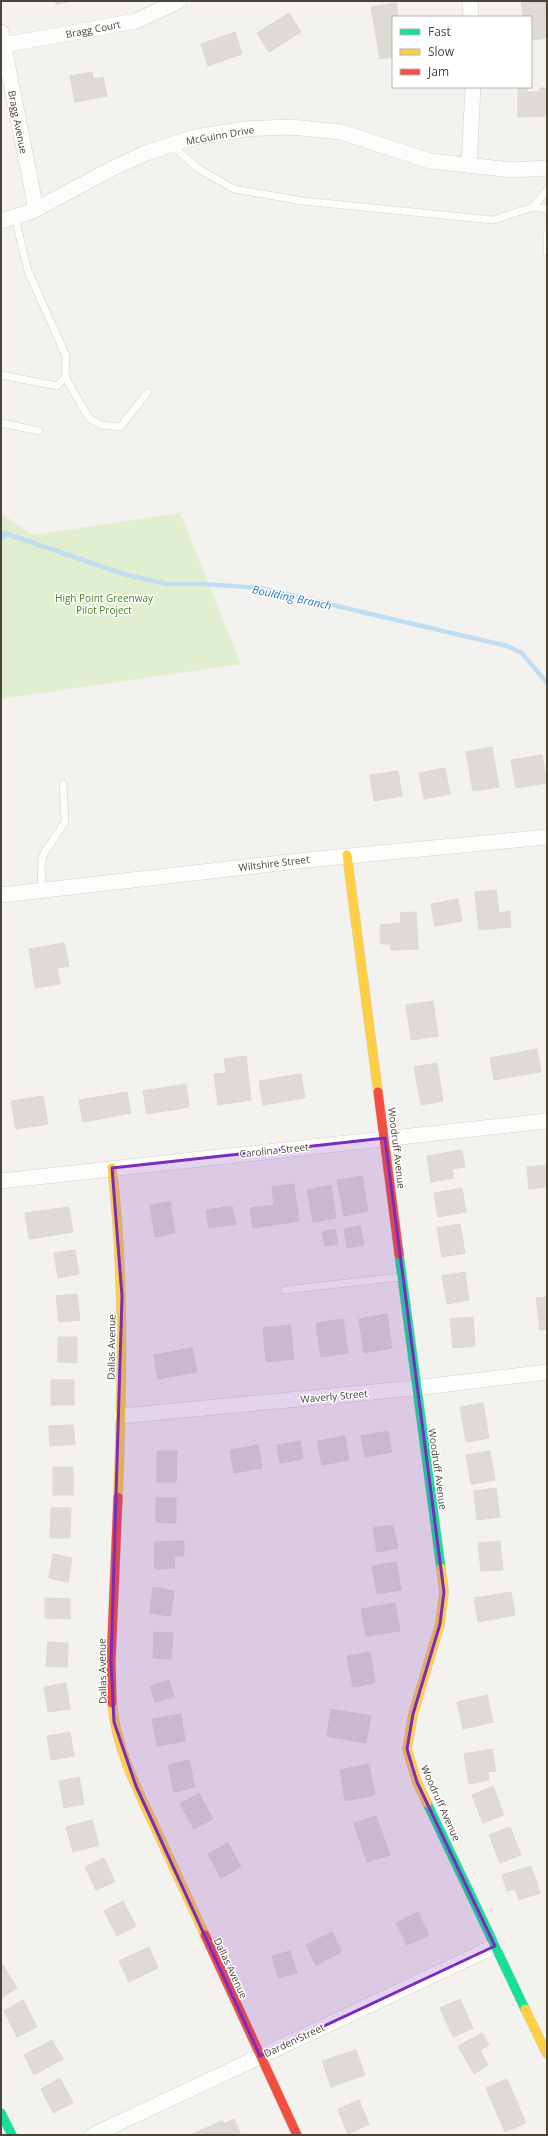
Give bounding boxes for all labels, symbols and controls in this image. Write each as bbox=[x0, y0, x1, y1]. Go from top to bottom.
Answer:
legend bbox=[392, 16, 532, 88]
street label: Bragg Court bbox=[64, 17, 122, 41]
text: Fast bbox=[428, 23, 451, 40]
text: Slow bbox=[428, 43, 455, 60]
text: Jam bbox=[427, 63, 449, 80]
street label: Bragg Avenue bbox=[5, 89, 31, 155]
street label: McGuinn Drive bbox=[185, 122, 256, 148]
water label: Boulding Branch bbox=[251, 581, 333, 613]
park label: High Point Greenway Pilot Project bbox=[55, 591, 154, 617]
street label: Wiltshire Street bbox=[238, 852, 311, 874]
street label: Woodruff Avenue bbox=[385, 1107, 409, 1190]
street label: Carolina Street bbox=[239, 1139, 310, 1161]
street label: Dallas Avenue bbox=[103, 1314, 119, 1380]
street label: Waverly Street bbox=[300, 1386, 369, 1406]
street label: Woodruff Avenue bbox=[425, 1428, 451, 1511]
street label: Dallas Avenue bbox=[94, 1638, 110, 1704]
street label: Woodruff Avenue bbox=[418, 1763, 464, 1844]
street label: Dallas Avenue bbox=[211, 1935, 251, 2001]
street label: Darden Street bbox=[261, 2020, 327, 2060]

